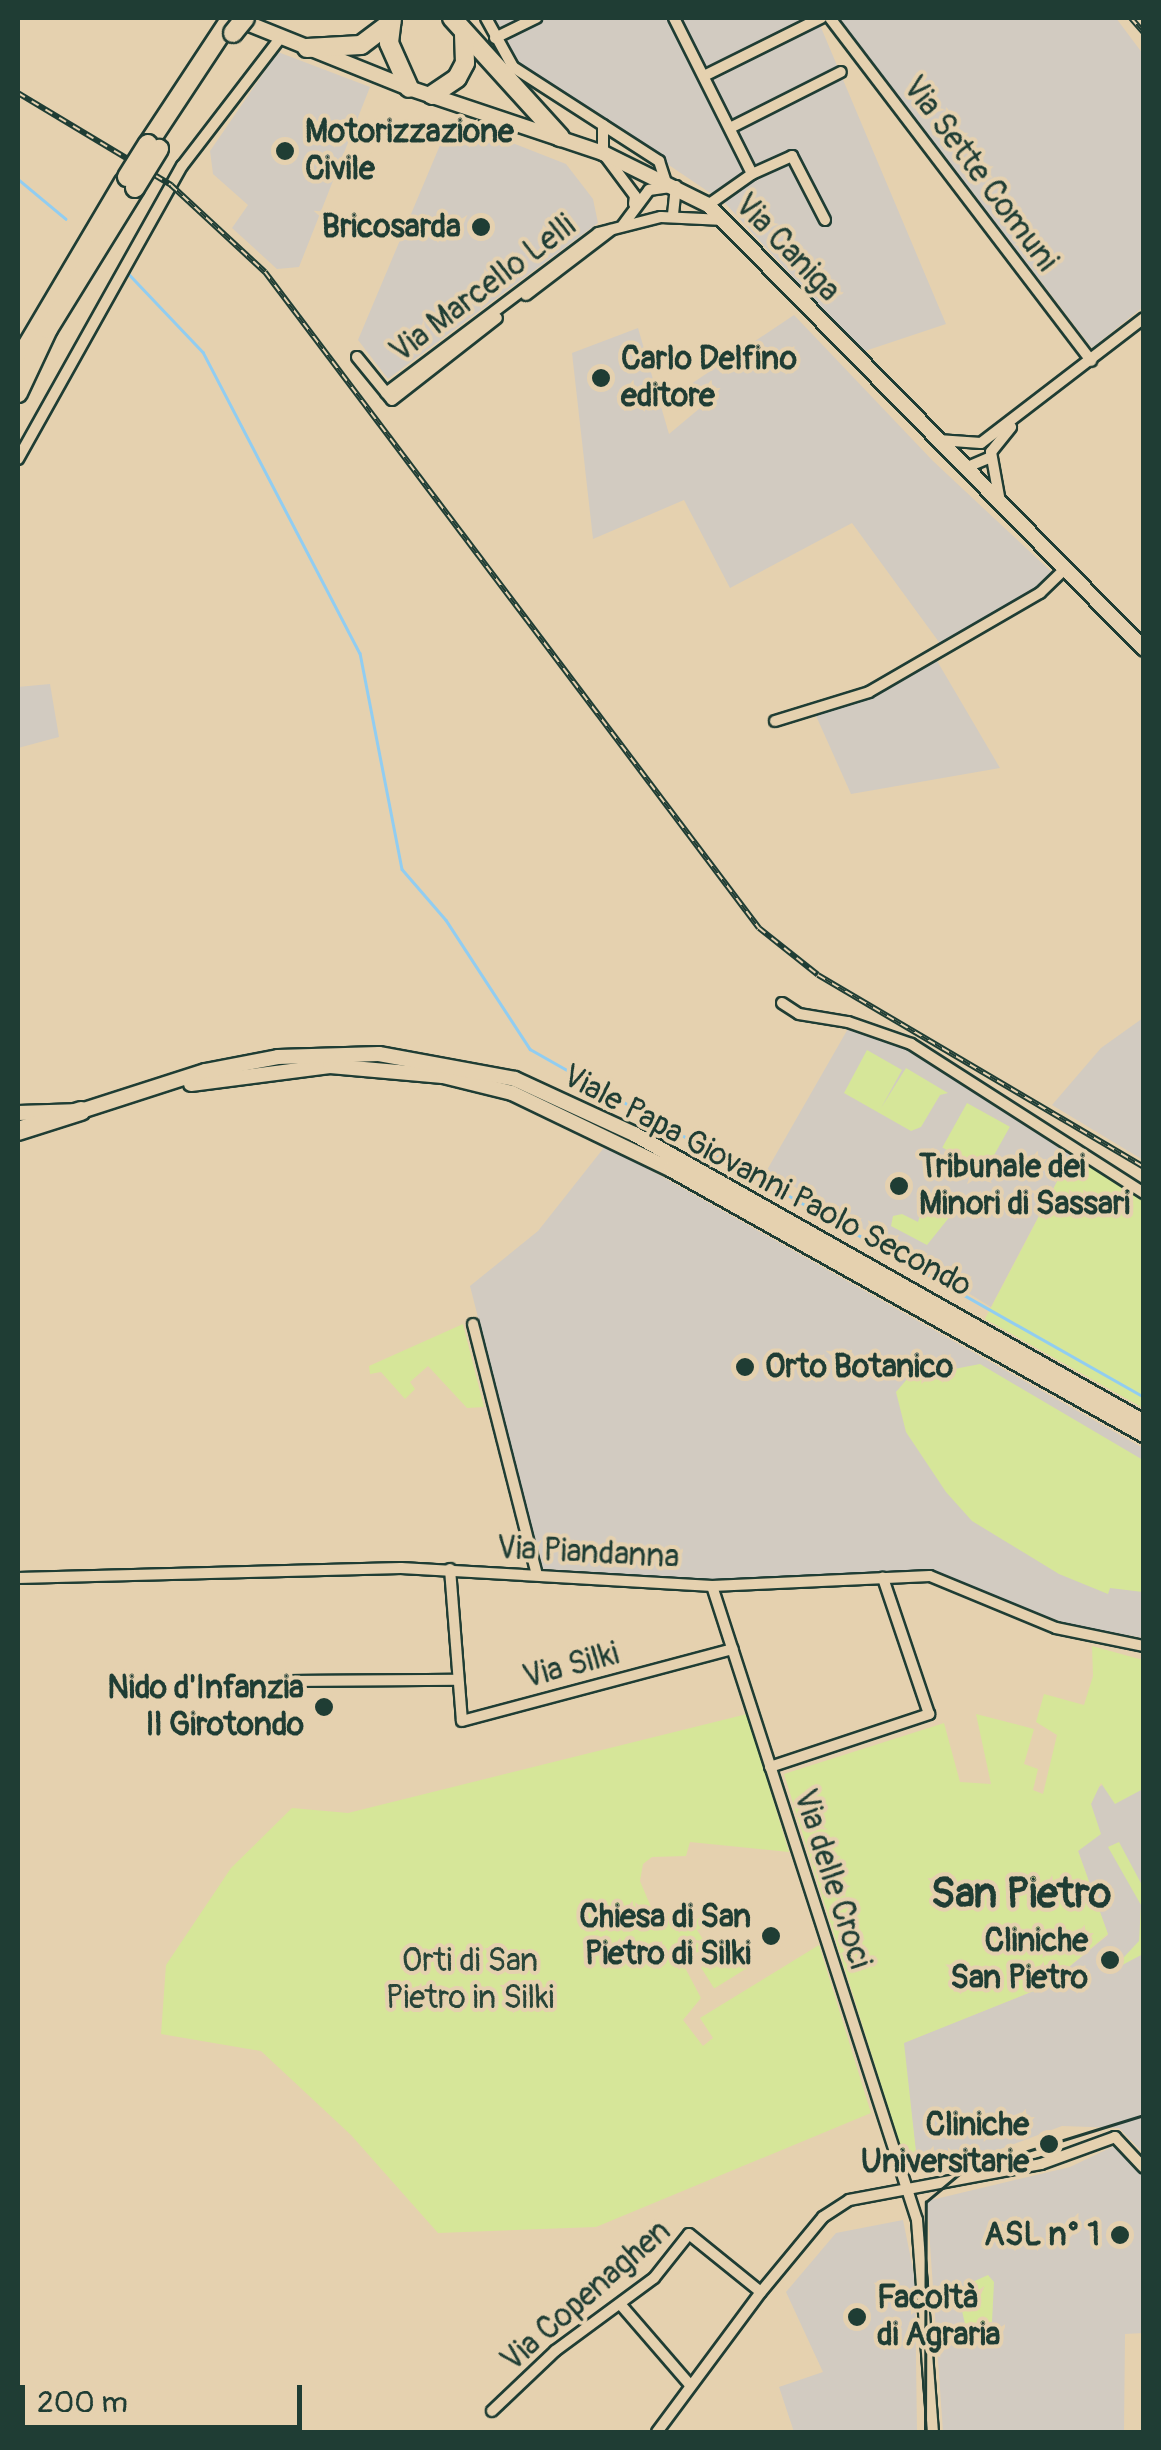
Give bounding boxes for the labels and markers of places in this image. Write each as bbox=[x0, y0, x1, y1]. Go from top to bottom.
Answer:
place label: Motorizzazione Civile bbox=[305, 114, 514, 189]
marker: Motorizzazione Civile bbox=[274, 140, 296, 162]
place label: Bricosarda bbox=[322, 208, 461, 246]
marker: Bricosarda bbox=[470, 216, 492, 238]
place label: Carlo Delfino editore bbox=[621, 341, 797, 416]
marker: Carlo Delfino editore bbox=[590, 367, 612, 389]
place label: Tribunale dei Minori di Sassari bbox=[919, 1149, 1130, 1224]
marker: Tribunale dei Minori di Sassari bbox=[888, 1175, 910, 1197]
place label: Orto Botanico bbox=[765, 1348, 953, 1386]
marker: Orto Botanico bbox=[734, 1356, 756, 1378]
place label: Nido d'Infanzia Il Girotondo bbox=[107, 1670, 304, 1745]
marker: Nido d'Infanzia Il Girotondo bbox=[313, 1696, 335, 1718]
place label: Chiesa di San Pietro di Silki bbox=[579, 1899, 751, 1974]
place label: Cliniche San Pietro bbox=[950, 1923, 1088, 1998]
marker: Chiesa di San Pietro di Silki bbox=[760, 1925, 782, 1947]
marker: Cliniche San Pietro bbox=[1097, 1947, 1123, 1973]
place label: Cliniche Universitarie bbox=[861, 2107, 1029, 2182]
marker: Cliniche Universitarie bbox=[1038, 2133, 1060, 2155]
place label: ASL n° 1 bbox=[984, 2216, 1100, 2254]
marker: ASL n° 1 bbox=[1109, 2224, 1131, 2246]
place label: Facoltà di Agraria bbox=[877, 2280, 1000, 2355]
marker: Facoltà di Agraria bbox=[846, 2306, 868, 2328]

